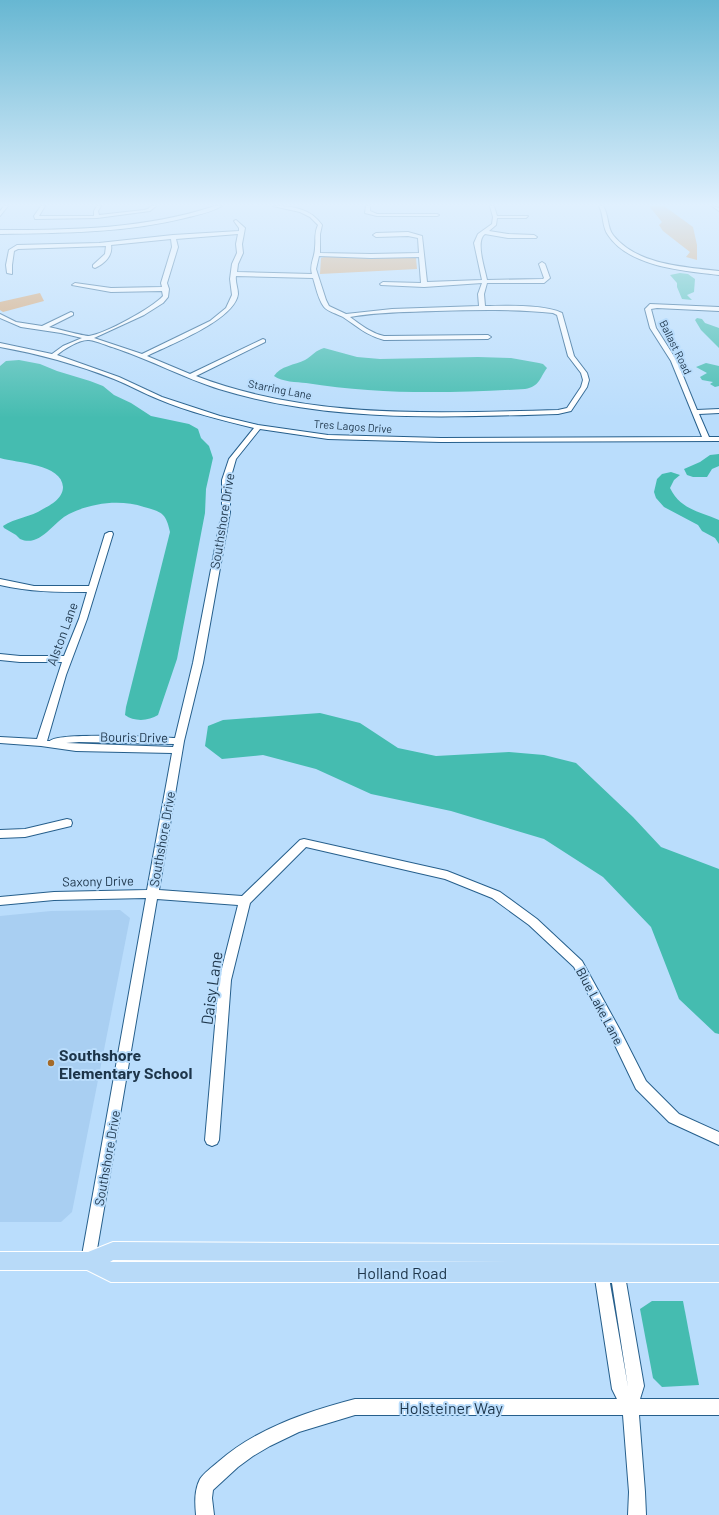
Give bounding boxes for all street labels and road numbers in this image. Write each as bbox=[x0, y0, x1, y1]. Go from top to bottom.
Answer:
street label: Ballast Road bbox=[657, 318, 695, 376]
street label: Starring Lane bbox=[247, 376, 313, 402]
street label: Tres Lagos Drive bbox=[313, 417, 393, 435]
street label: Southshore Drive bbox=[207, 472, 237, 570]
street label: Alston Lane bbox=[43, 600, 81, 668]
street label: Bouris Drive bbox=[100, 728, 168, 746]
street label: Southshore Drive bbox=[146, 790, 178, 888]
street label: Saxony Drive bbox=[62, 872, 134, 890]
street label: Daisy Lane bbox=[196, 950, 226, 1026]
street label: Blue Lake Lane bbox=[573, 965, 627, 1047]
street label: Southshore Drive bbox=[91, 1109, 123, 1207]
street label: Holland Road bbox=[357, 1263, 447, 1282]
street label: Holsteiner Way bbox=[399, 1398, 503, 1417]

